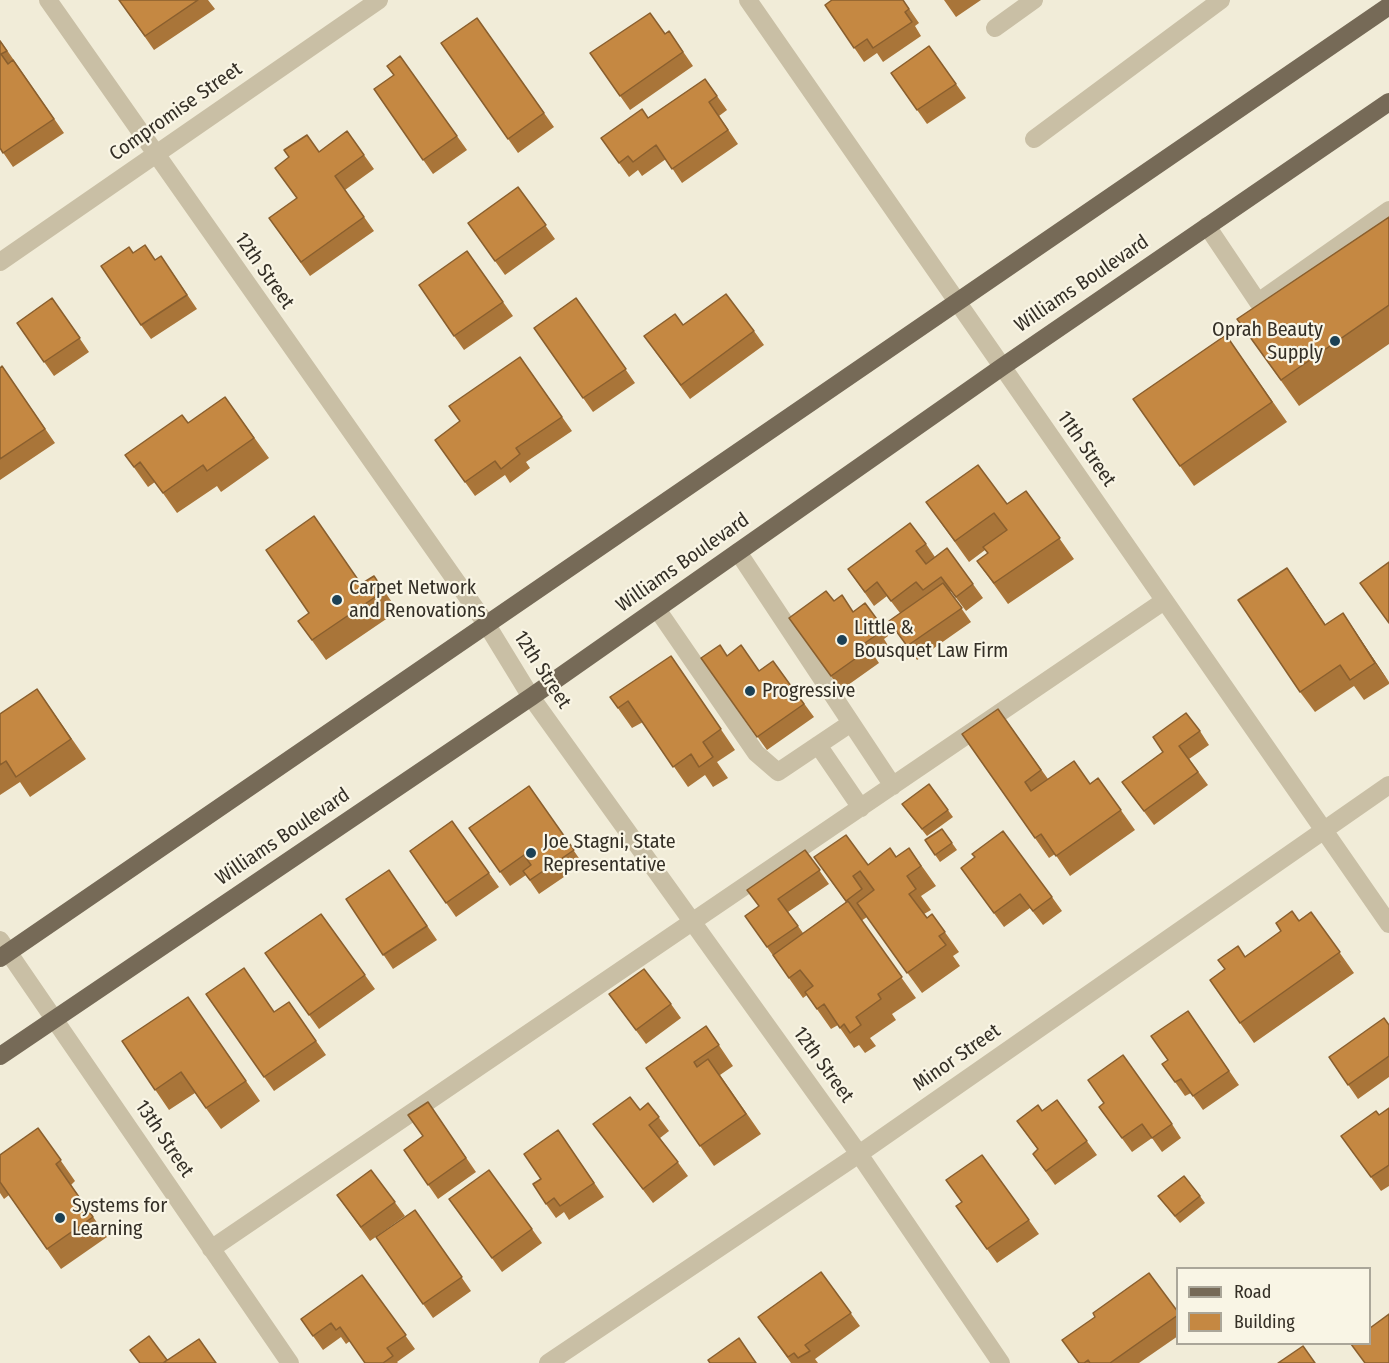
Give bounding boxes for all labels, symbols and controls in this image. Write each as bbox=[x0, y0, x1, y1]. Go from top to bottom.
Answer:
street label: Compromise Street bbox=[105, 57, 247, 167]
street label: 12th Street bbox=[229, 228, 299, 314]
street label: Williams Boulevard bbox=[1010, 230, 1154, 338]
place label: Oprah Beauty Supply bbox=[1212, 318, 1323, 365]
marker: Oprah Beauty Supply bbox=[1328, 334, 1342, 348]
street label: 11th Street bbox=[1051, 407, 1121, 491]
street label: Williams Boulevard bbox=[612, 508, 754, 618]
place label: Carpet Network and Renovations bbox=[349, 576, 486, 623]
marker: Carpet Network and Renovations bbox=[330, 593, 344, 607]
place label: Little & Bousquet Law Firm bbox=[854, 616, 1008, 663]
street label: 12th Street bbox=[508, 627, 576, 713]
marker: Little & Bousquet Law Firm bbox=[835, 633, 849, 647]
place label: Progressive bbox=[762, 679, 855, 703]
marker: Progressive bbox=[743, 684, 757, 698]
street label: Williams Boulevard bbox=[211, 783, 355, 891]
place label: Joe Stagni, State Representative bbox=[543, 830, 676, 877]
marker: Joe Stagni, State Representative bbox=[524, 846, 538, 860]
street label: Minor Street bbox=[909, 1019, 1005, 1097]
street label: 12th Street bbox=[788, 1023, 858, 1107]
street label: 13th Street bbox=[130, 1096, 198, 1182]
place label: Systems for Learning bbox=[72, 1194, 167, 1241]
marker: Systems for Learning bbox=[53, 1211, 67, 1225]
legend bbox=[1176, 1267, 1371, 1345]
text: Road bbox=[1234, 1281, 1271, 1303]
text: Building bbox=[1234, 1311, 1295, 1333]

